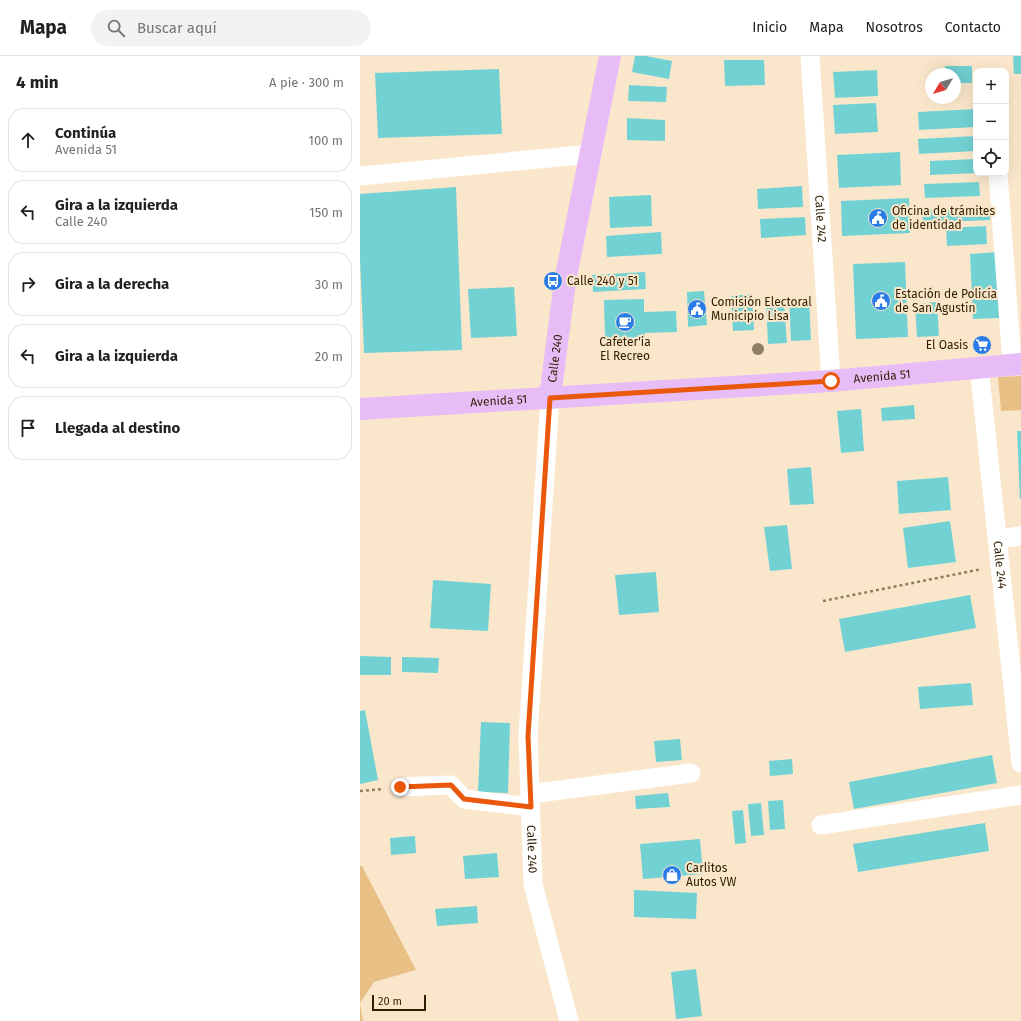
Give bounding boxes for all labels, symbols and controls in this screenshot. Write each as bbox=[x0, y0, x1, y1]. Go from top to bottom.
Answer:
search box bbox=[91, 10, 371, 46]
text: Mapa bbox=[20, 16, 67, 39]
icon: search bbox=[105, 17, 127, 39]
text: Buscar aquí bbox=[137, 19, 217, 37]
text: Inicio bbox=[752, 19, 787, 36]
text: Mapa bbox=[809, 19, 844, 36]
text: Nosotros bbox=[866, 19, 923, 36]
text: Contacto bbox=[945, 19, 1001, 36]
north arrow bbox=[925, 68, 961, 104]
map controls bbox=[973, 68, 1009, 176]
button: + bbox=[973, 68, 1009, 104]
text: 4 min bbox=[16, 72, 59, 93]
text: A pie · 300 m bbox=[269, 75, 344, 90]
button: − bbox=[973, 104, 1009, 140]
text: Continúa bbox=[55, 124, 116, 142]
icon: ahead bbox=[17, 129, 39, 151]
text: 100 m bbox=[308, 133, 343, 148]
button: locate bbox=[973, 140, 1009, 176]
text: Avenida 51 bbox=[55, 142, 117, 157]
street label: Calle 242 bbox=[812, 195, 829, 243]
text: Gira a la izquierda bbox=[55, 196, 178, 214]
icon: left bbox=[17, 201, 39, 223]
place label: Oficina de trámites de identidad bbox=[892, 204, 995, 232]
text: 150 m bbox=[309, 205, 343, 220]
public building icon: Oficina de trámites de identidad bbox=[867, 207, 889, 229]
text: Calle 240 bbox=[55, 214, 107, 229]
bus stop icon: Calle 240 y 51 bbox=[542, 270, 564, 292]
icon: right bbox=[17, 273, 39, 295]
place label: Calle 240 y 51 bbox=[567, 274, 638, 288]
text: Gira a la derecha bbox=[55, 275, 169, 293]
text: 30 m bbox=[315, 277, 343, 292]
place label: Estación de Policía de San Agustín bbox=[895, 287, 997, 315]
public building icon: Estación de Policía de San Agustín bbox=[870, 290, 892, 312]
place label: Comisión Electoral Municipio Lisa bbox=[711, 295, 812, 323]
public building icon: Comisión Electoral Municipio Lisa bbox=[686, 298, 708, 320]
cafe icon: Cafeter'ia El Recreo bbox=[614, 311, 636, 333]
street label: Calle 240 bbox=[545, 333, 565, 383]
supermarket icon: El Oasis bbox=[971, 334, 993, 356]
place label: Cafeter'ia El Recreo bbox=[599, 335, 651, 363]
place label: El Oasis bbox=[926, 338, 968, 352]
icon: left bbox=[17, 345, 39, 367]
text: Gira a la izquierda bbox=[55, 347, 178, 365]
text: 20 m bbox=[315, 349, 343, 364]
street label: Avenida 51 bbox=[853, 367, 911, 386]
route start bbox=[822, 372, 840, 390]
street label: Avenida 51 bbox=[470, 392, 528, 409]
icon: arrive bbox=[17, 417, 39, 439]
text: Llegada al destino bbox=[55, 419, 180, 437]
street label: Calle 244 bbox=[990, 540, 1010, 590]
route end bbox=[391, 778, 409, 796]
street label: Calle 240 bbox=[524, 825, 540, 874]
place label: Carlitos Autos VW bbox=[686, 861, 736, 889]
shop icon: Carlitos Autos VW bbox=[661, 864, 683, 886]
scale bar bbox=[372, 993, 426, 1012]
text: 20 m bbox=[378, 995, 402, 1008]

